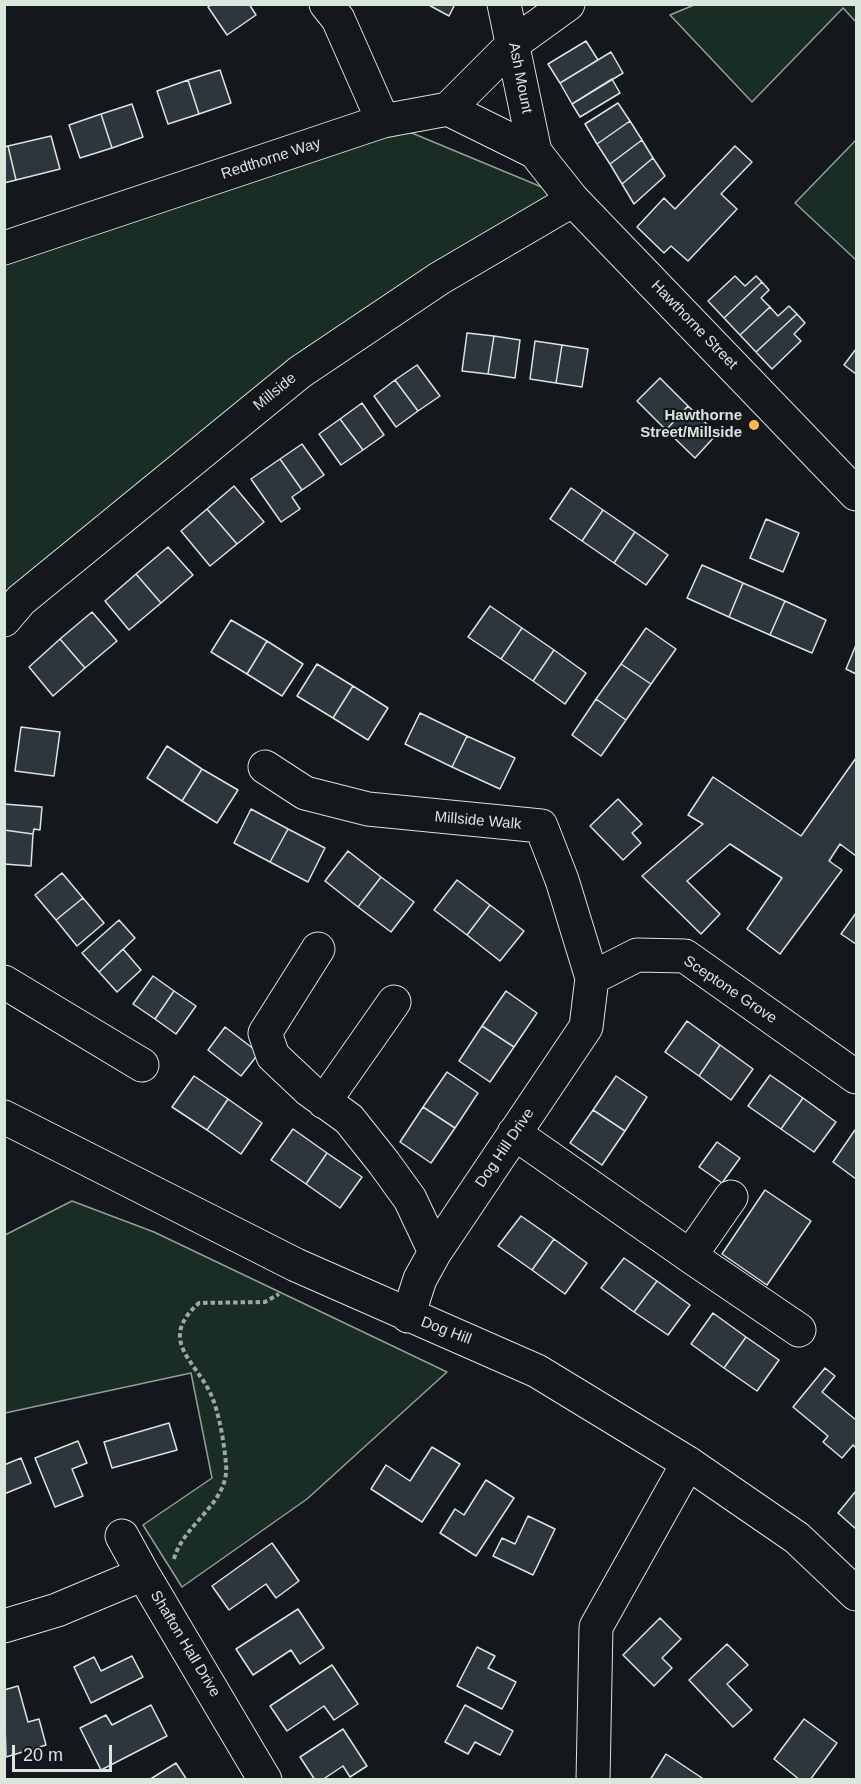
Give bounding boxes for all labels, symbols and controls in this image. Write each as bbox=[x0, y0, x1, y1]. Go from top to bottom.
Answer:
street label: Ash Mount bbox=[504, 41, 536, 115]
street label: Redthorne Way bbox=[219, 134, 323, 184]
street label: Hawthorne Street bbox=[647, 277, 741, 373]
street label: Millside bbox=[250, 369, 300, 415]
place label: Hawthorne Street/Millside bbox=[640, 407, 742, 442]
marker: Hawthorne Street/Millside bbox=[747, 418, 761, 432]
street label: Millside Walk bbox=[434, 808, 522, 834]
street label: Sceptone Grove bbox=[680, 952, 780, 1028]
street label: Dog Hill Drive bbox=[472, 1105, 538, 1191]
street label: Dog Hill bbox=[418, 1313, 474, 1349]
street label: Shafton Hall Drive bbox=[146, 1588, 224, 1700]
scale bar bbox=[15, 1733, 116, 1771]
text: 20 m bbox=[23, 1745, 63, 1765]

